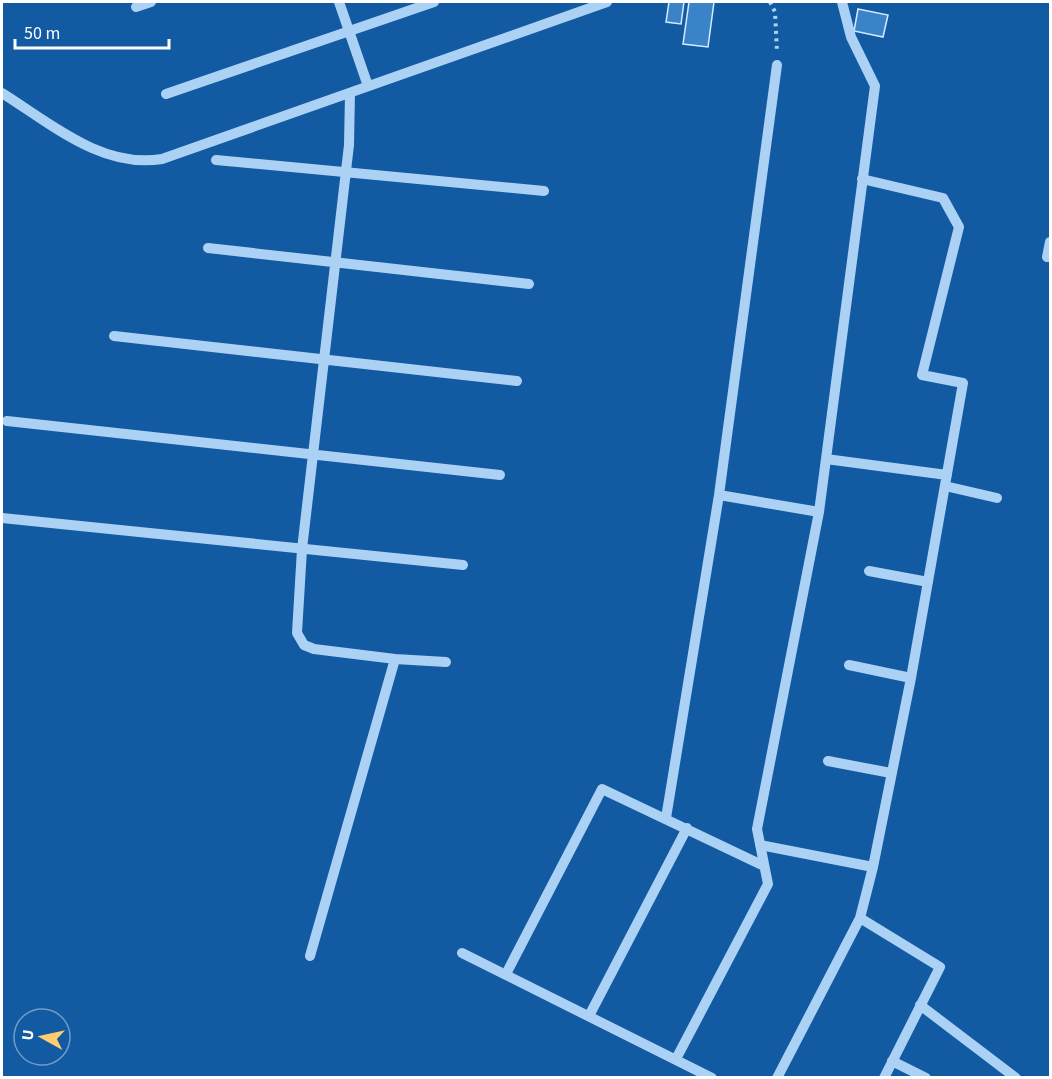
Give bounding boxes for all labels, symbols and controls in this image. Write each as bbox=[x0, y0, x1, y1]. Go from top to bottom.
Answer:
scale bar bbox=[15, 12, 170, 50]
text: 50 m bbox=[24, 21, 60, 46]
north arrow bbox=[12, 1007, 72, 1067]
text: U bbox=[17, 1028, 40, 1042]

